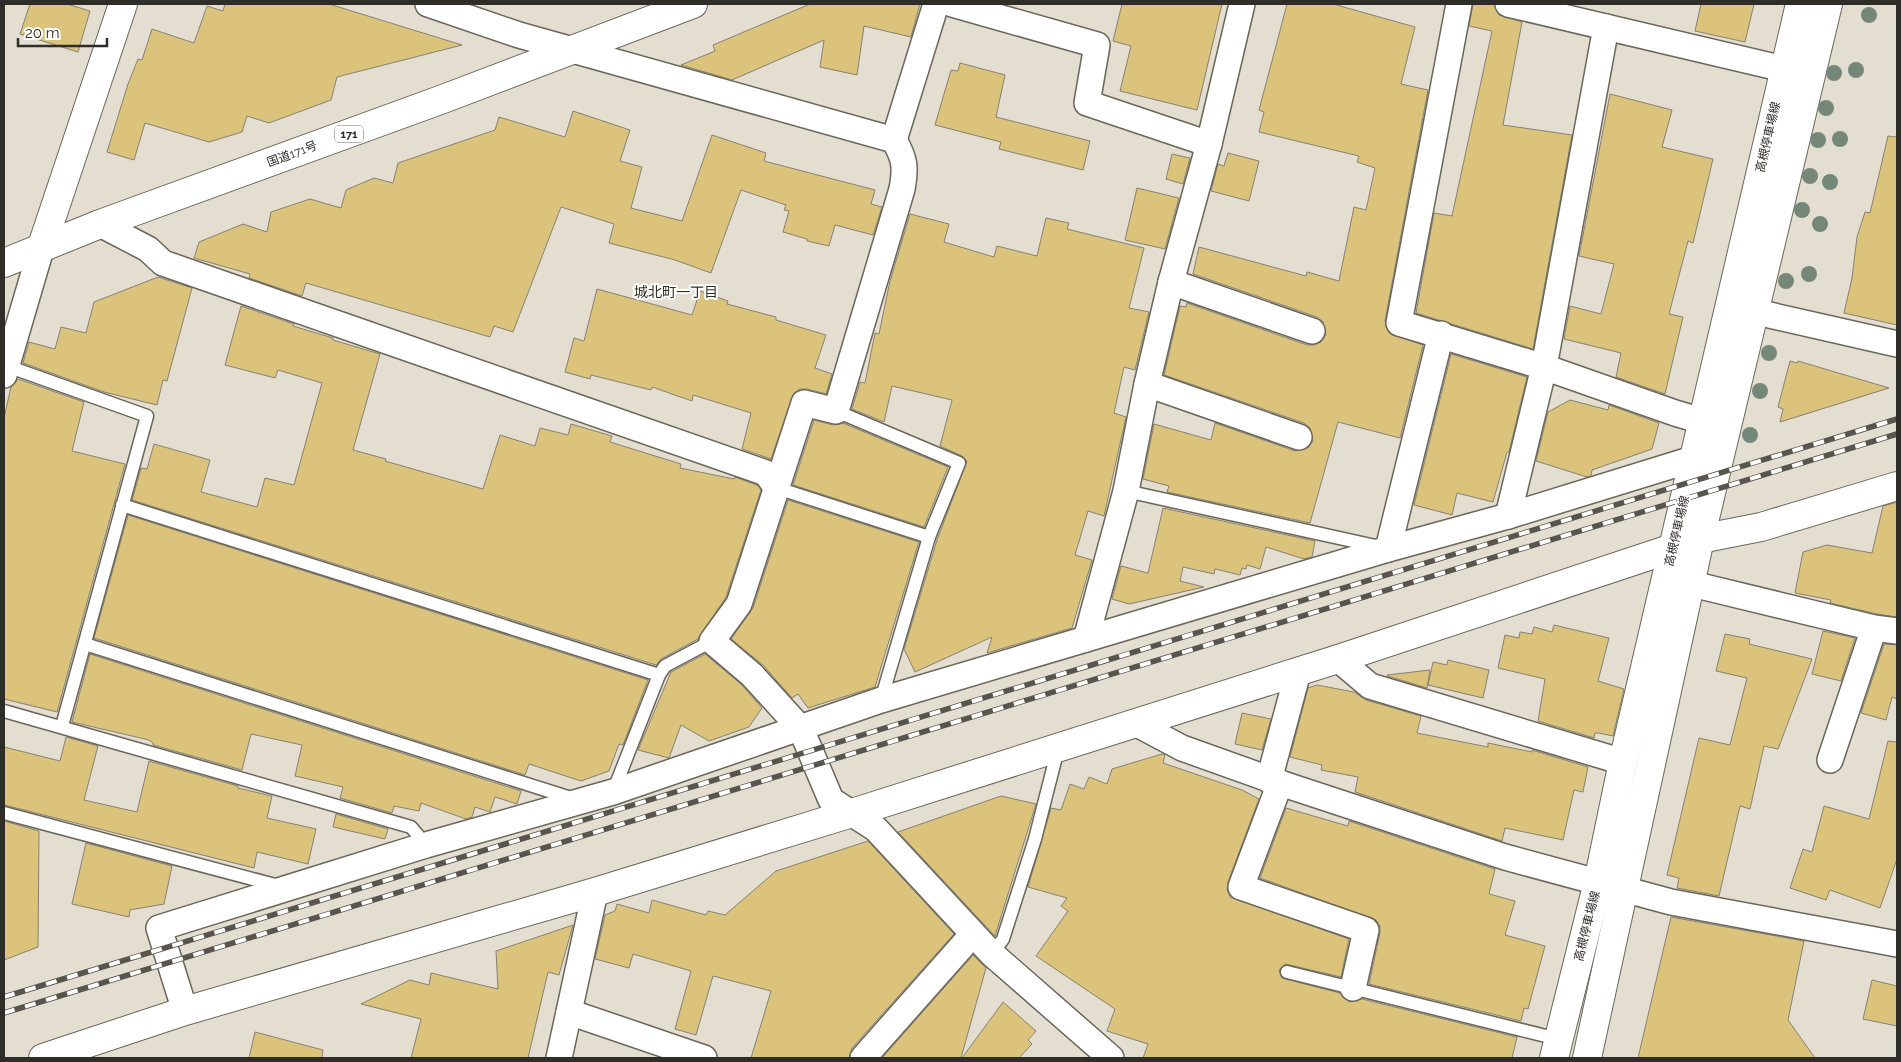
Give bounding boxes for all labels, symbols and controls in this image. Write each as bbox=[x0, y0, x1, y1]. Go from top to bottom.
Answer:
scale bar bbox=[18, 15, 106, 47]
text: 20 m bbox=[25, 24, 60, 42]
street label: 高槻停車場線 bbox=[1753, 100, 1783, 174]
road number: 171 bbox=[335, 126, 363, 142]
street label: 国道171号 bbox=[265, 138, 319, 170]
district label: 城北町一丁目 bbox=[634, 284, 718, 300]
street label: 高槻停車場線 bbox=[1662, 494, 1692, 568]
street label: 高槻停車場線 bbox=[1571, 889, 1603, 963]

